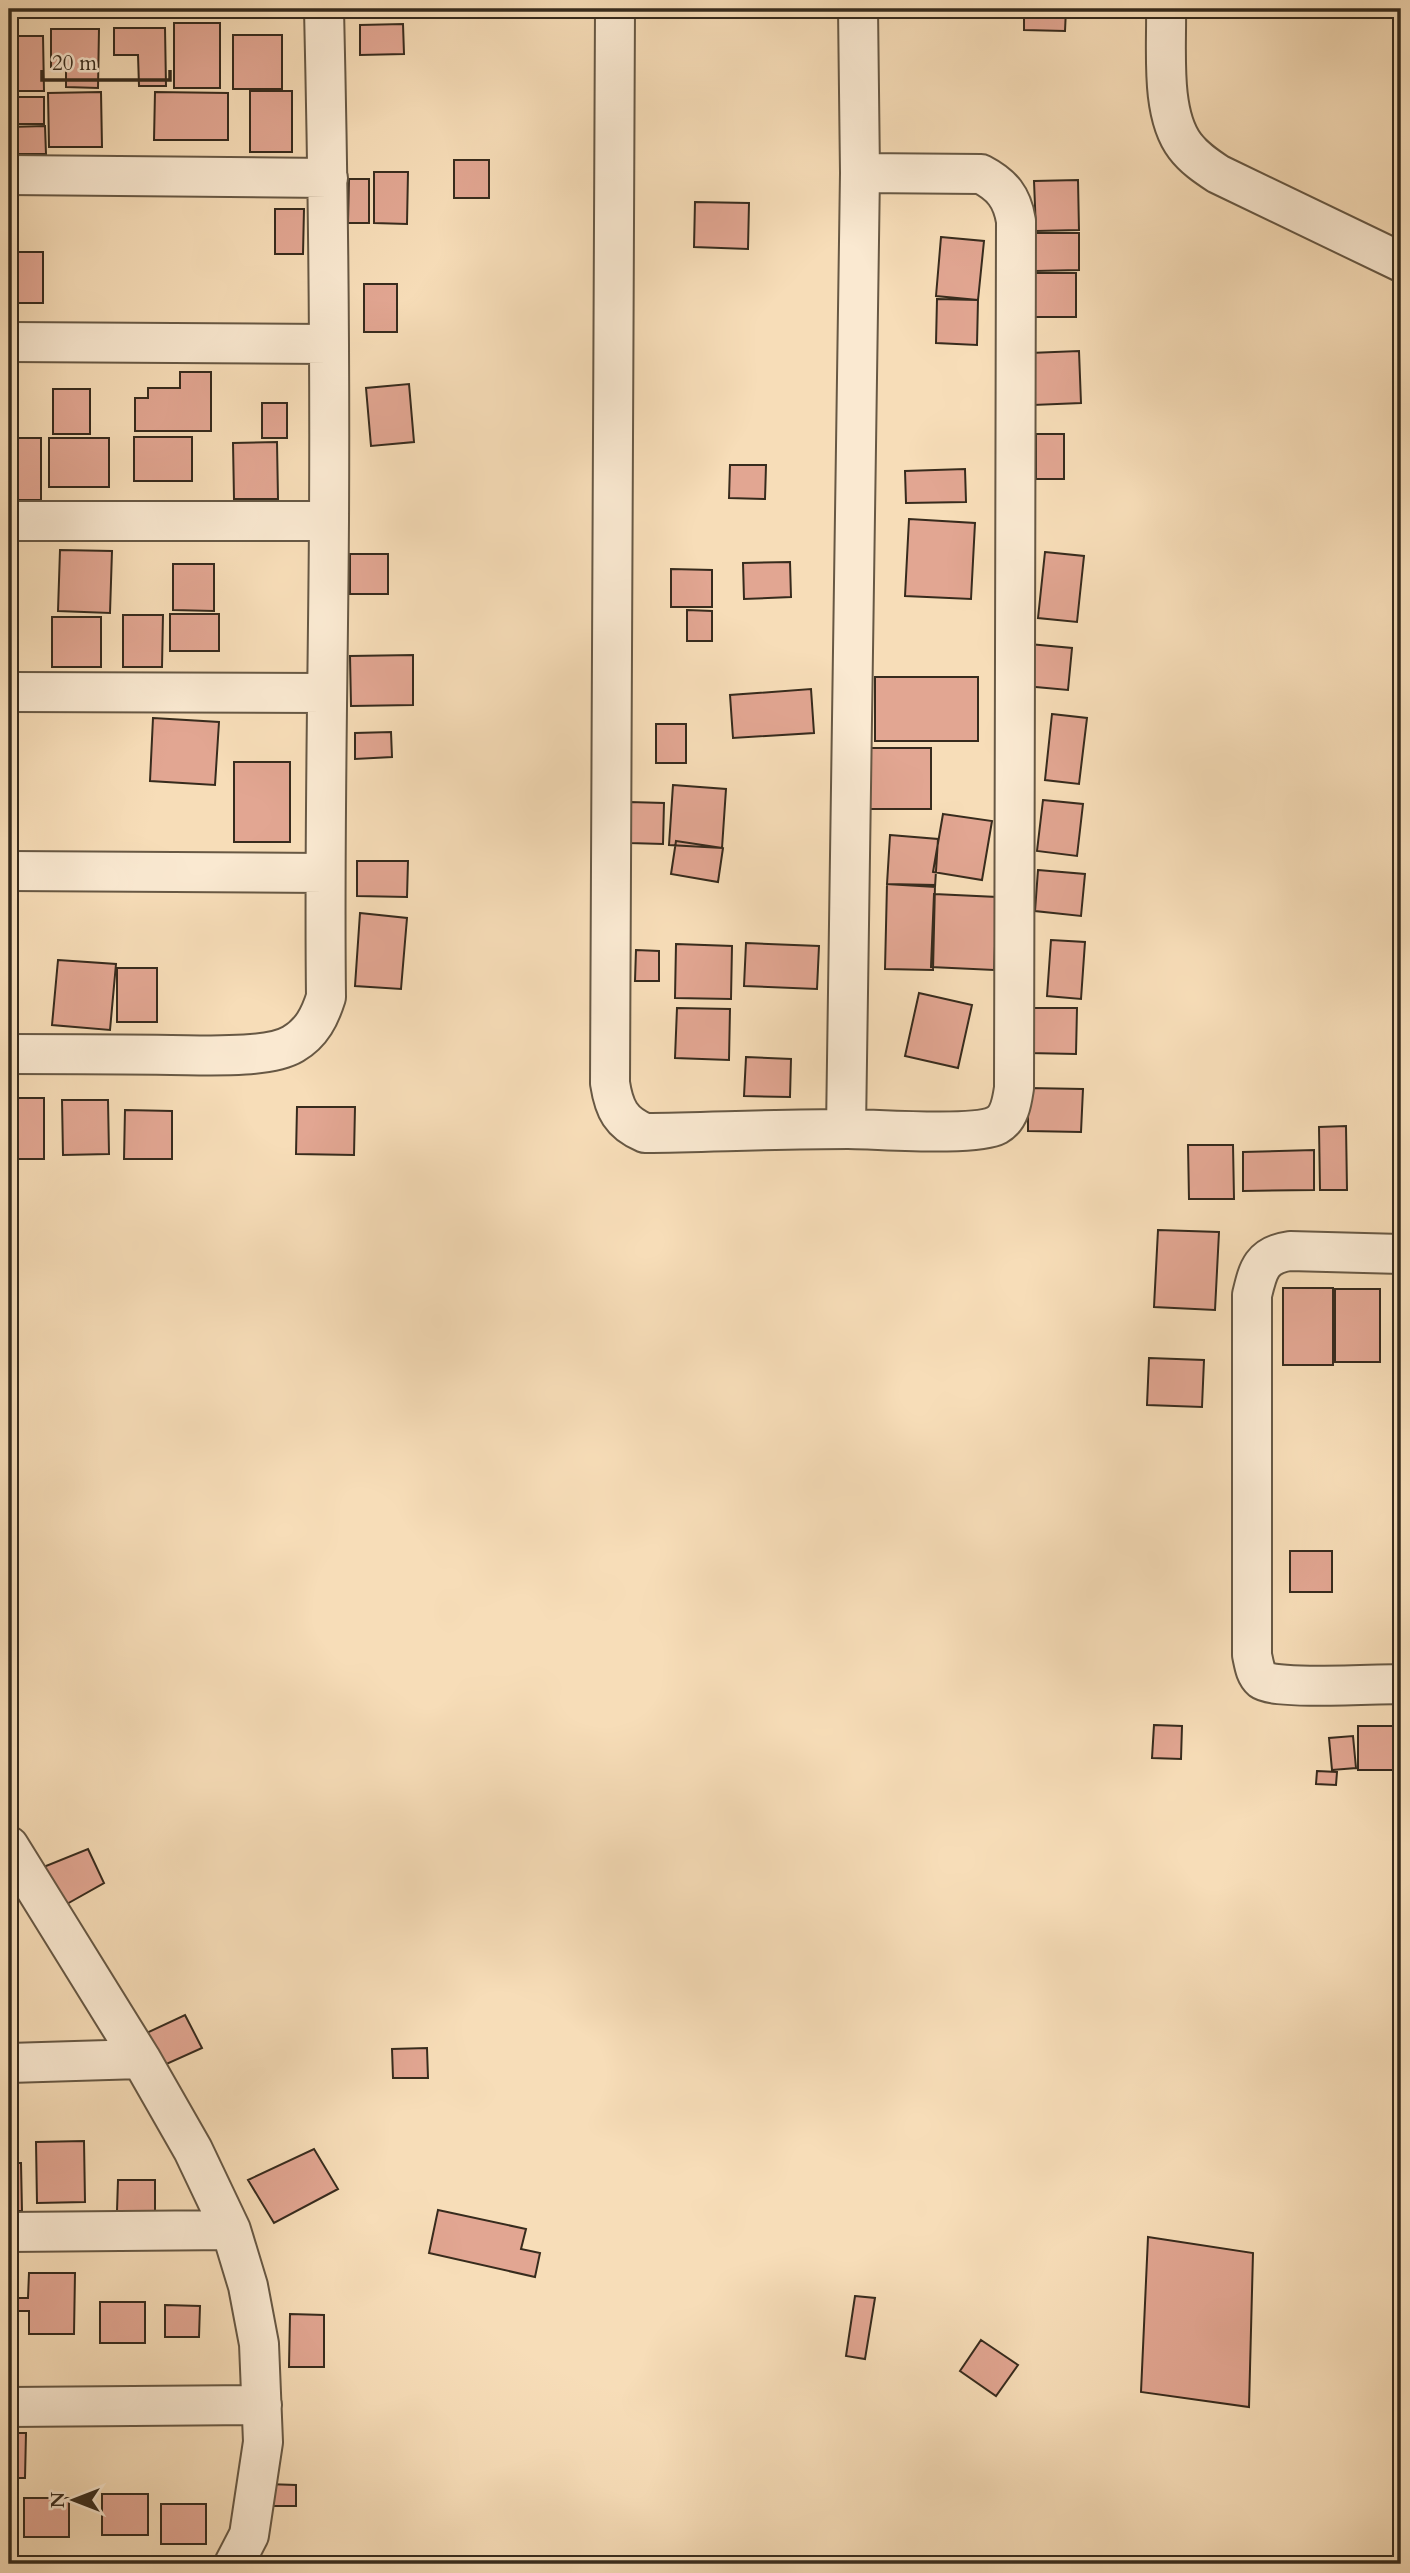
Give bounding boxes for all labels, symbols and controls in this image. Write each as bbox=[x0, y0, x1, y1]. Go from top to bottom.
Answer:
scale bar bbox=[42, 38, 170, 82]
text: 20 m bbox=[52, 49, 97, 78]
north arrow bbox=[38, 2464, 108, 2534]
text: N bbox=[45, 2491, 71, 2508]

